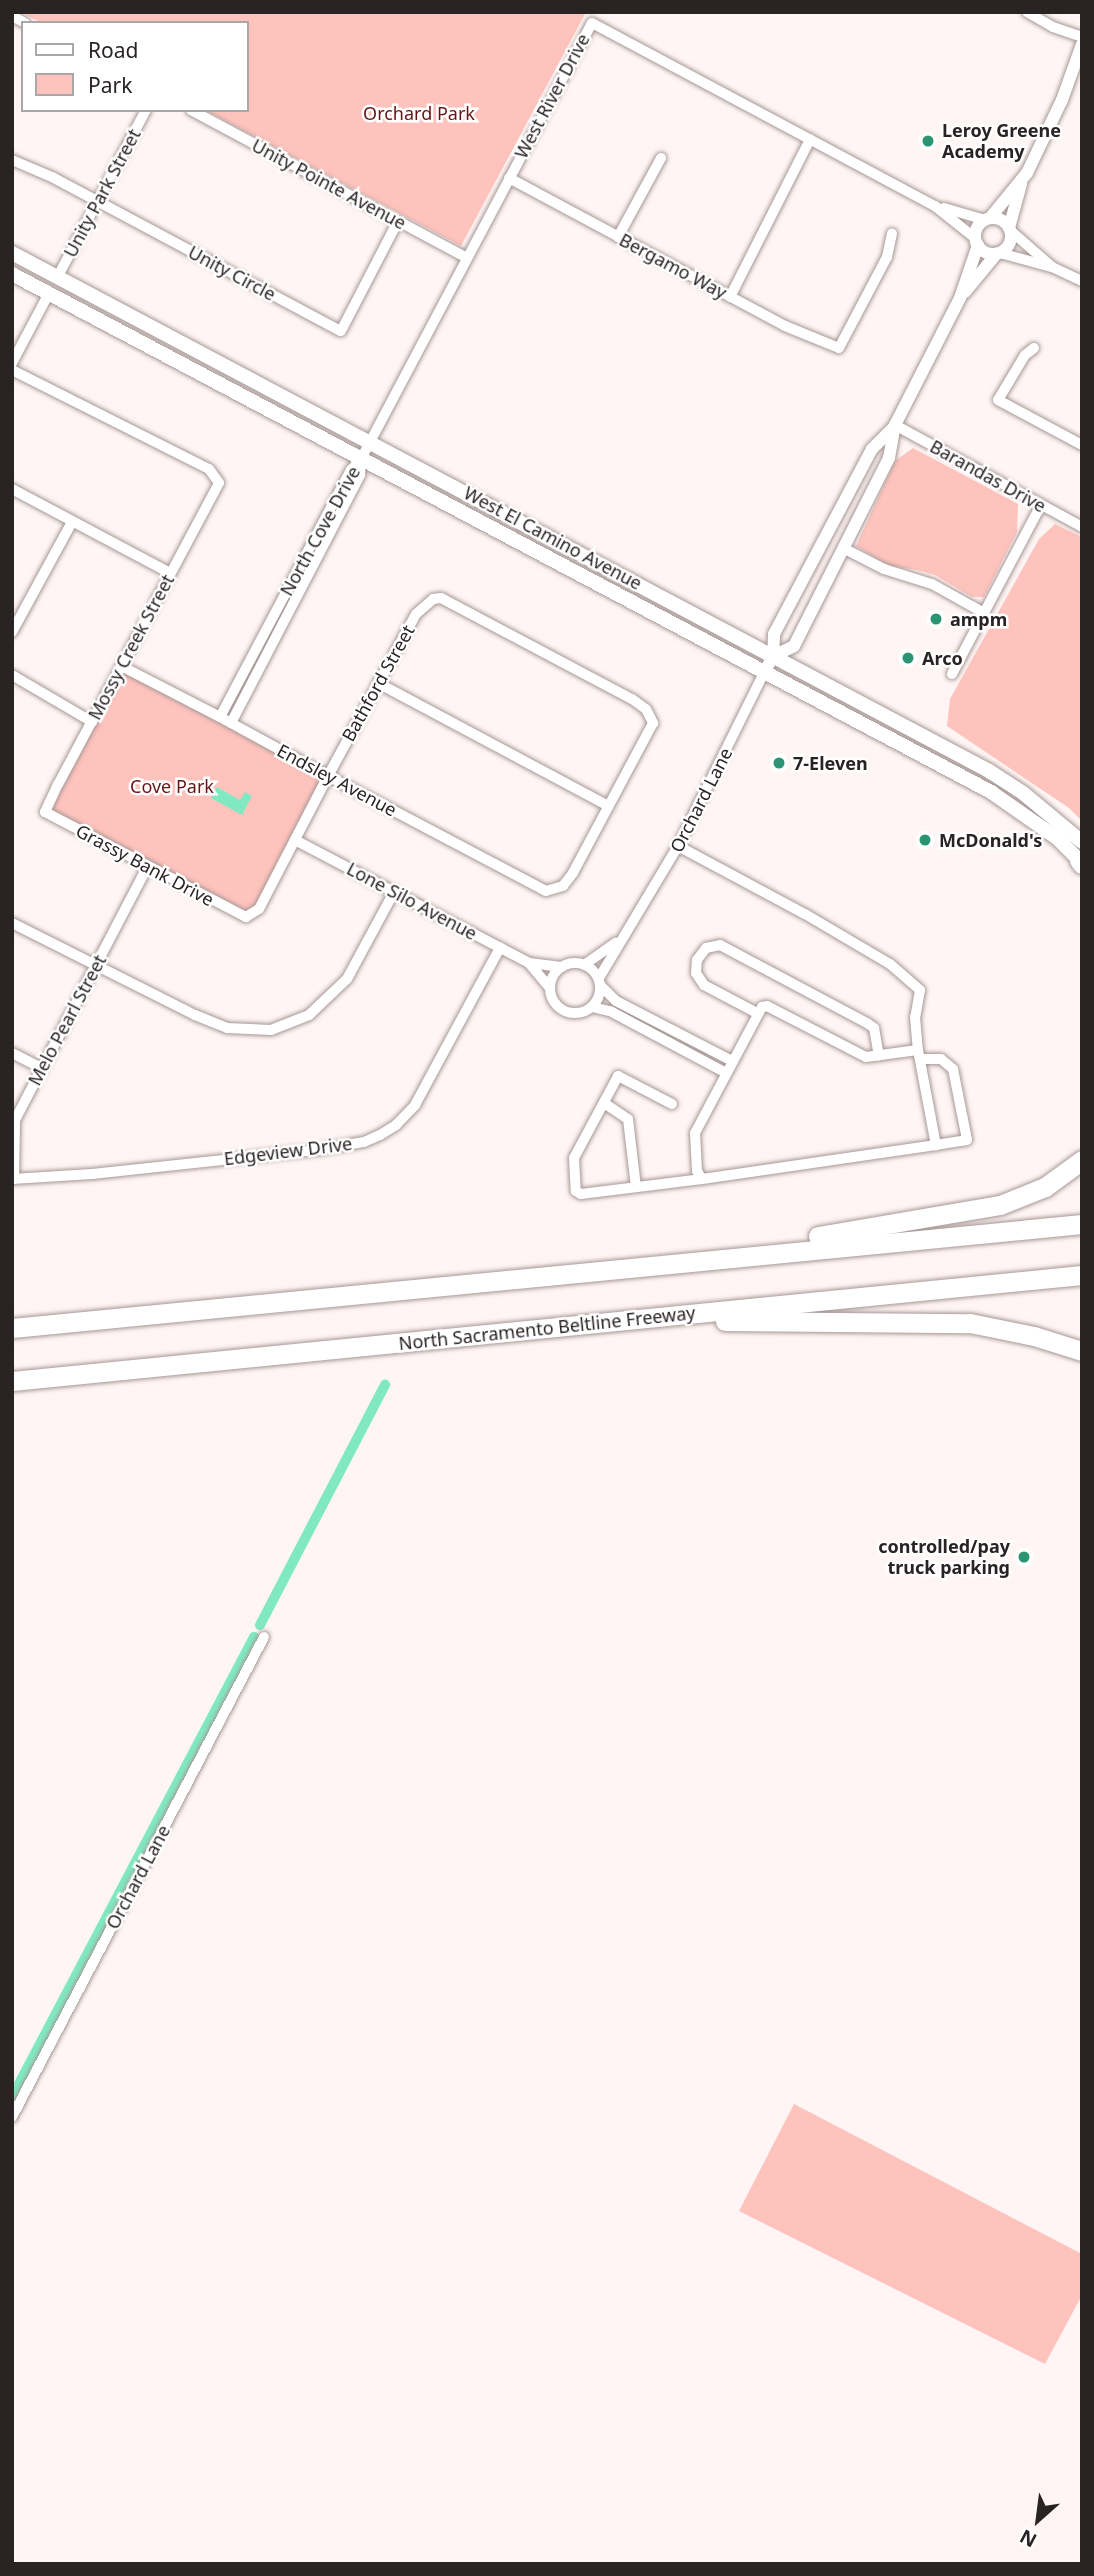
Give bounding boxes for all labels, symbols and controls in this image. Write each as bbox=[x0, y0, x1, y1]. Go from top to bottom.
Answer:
legend bbox=[21, 21, 248, 112]
street label: West River Drive bbox=[510, 30, 594, 162]
text: Road bbox=[88, 36, 138, 64]
text: Park bbox=[88, 71, 132, 99]
park label: Orchard Park bbox=[363, 102, 475, 124]
place label: Leroy Greene Academy bbox=[942, 120, 1061, 162]
street label: Unity Park Street bbox=[59, 125, 145, 261]
marker: Leroy Greene Academy bbox=[920, 133, 936, 149]
street label: Unity Pointe Avenue bbox=[248, 134, 410, 234]
street label: Bergamo Way bbox=[616, 229, 730, 303]
street label: Unity Circle bbox=[185, 241, 279, 305]
street label: Barandas Drive bbox=[926, 435, 1050, 517]
street label: North Cove Drive bbox=[275, 462, 365, 600]
street label: West El Camino Avenue bbox=[460, 482, 646, 594]
street label: Mossy Creek Street bbox=[84, 571, 178, 723]
place label: ampm bbox=[950, 608, 1007, 630]
marker: ampm bbox=[928, 611, 944, 627]
street label: Bathford Street bbox=[337, 621, 419, 745]
place label: Arco bbox=[922, 647, 963, 669]
marker: Arco bbox=[900, 650, 916, 666]
street label: Endsley Avenue bbox=[274, 739, 400, 821]
street label: Orchard Lane bbox=[665, 744, 737, 856]
place label: 7-Eleven bbox=[793, 752, 868, 774]
marker: 7-Eleven bbox=[771, 755, 787, 771]
park label: Cove Park bbox=[130, 775, 214, 797]
street label: Grassy Bank Drive bbox=[72, 820, 218, 910]
place label: McDonald's bbox=[939, 829, 1042, 851]
marker: McDonald's bbox=[917, 832, 933, 848]
street label: Lone Silo Avenue bbox=[343, 858, 481, 944]
street label: Melo Pearl Street bbox=[23, 951, 111, 1089]
street label: Edgeview Drive bbox=[223, 1132, 353, 1170]
street label: North Sacramento Beltline Freeway bbox=[398, 1302, 696, 1354]
place label: controlled/pay truck parking bbox=[878, 1536, 1010, 1578]
marker: controlled/pay truck parking bbox=[1016, 1549, 1032, 1565]
street label: Orchard Lane bbox=[102, 1821, 174, 1933]
north arrow bbox=[1003, 2485, 1073, 2555]
text: N bbox=[1015, 2523, 1041, 2554]

